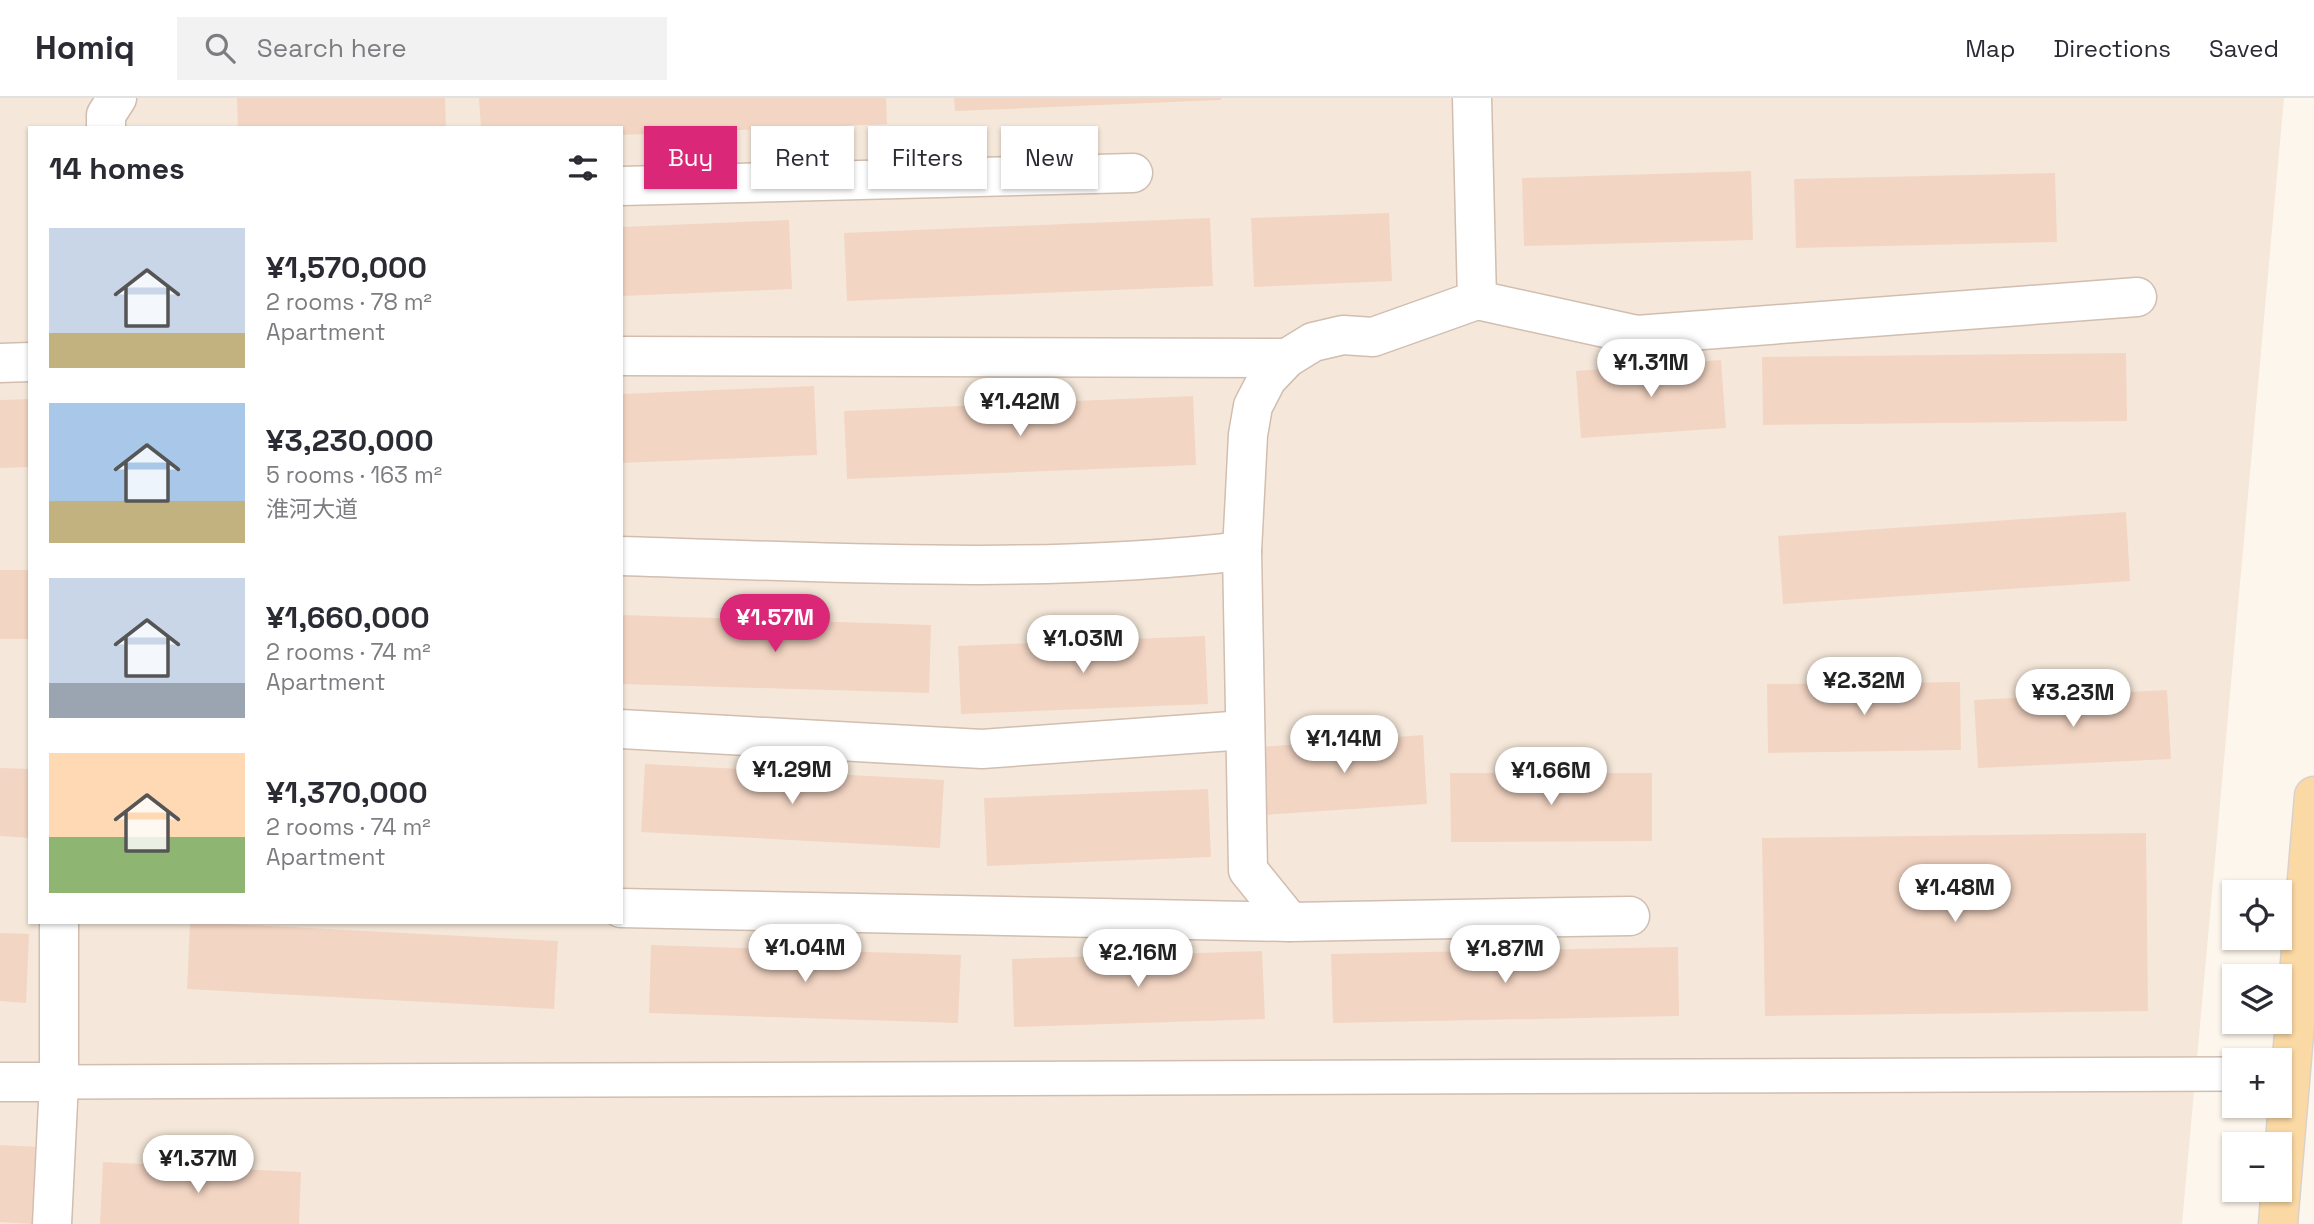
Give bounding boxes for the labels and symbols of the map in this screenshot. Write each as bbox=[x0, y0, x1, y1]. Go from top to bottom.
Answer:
pin: ¥1.31M bbox=[1594, 340, 1708, 399]
pin: ¥1.42M bbox=[963, 378, 1077, 438]
pin: ¥1.57M bbox=[718, 594, 832, 654]
pin: ¥1.03M bbox=[1026, 616, 1140, 675]
pin: ¥2.32M bbox=[1807, 658, 1921, 717]
pin: ¥3.23M bbox=[2016, 670, 2130, 729]
pin: ¥1.14M bbox=[1287, 716, 1401, 775]
pin: ¥1.29M bbox=[735, 746, 849, 806]
pin: ¥1.66M bbox=[1494, 748, 1608, 807]
pin: ¥1.48M bbox=[1898, 864, 2012, 924]
pin: ¥1.04M bbox=[748, 924, 862, 984]
pin: ¥1.87M bbox=[1448, 926, 1562, 985]
pin: ¥2.16M bbox=[1081, 930, 1195, 989]
pin: ¥1.37M bbox=[141, 1136, 255, 1195]

